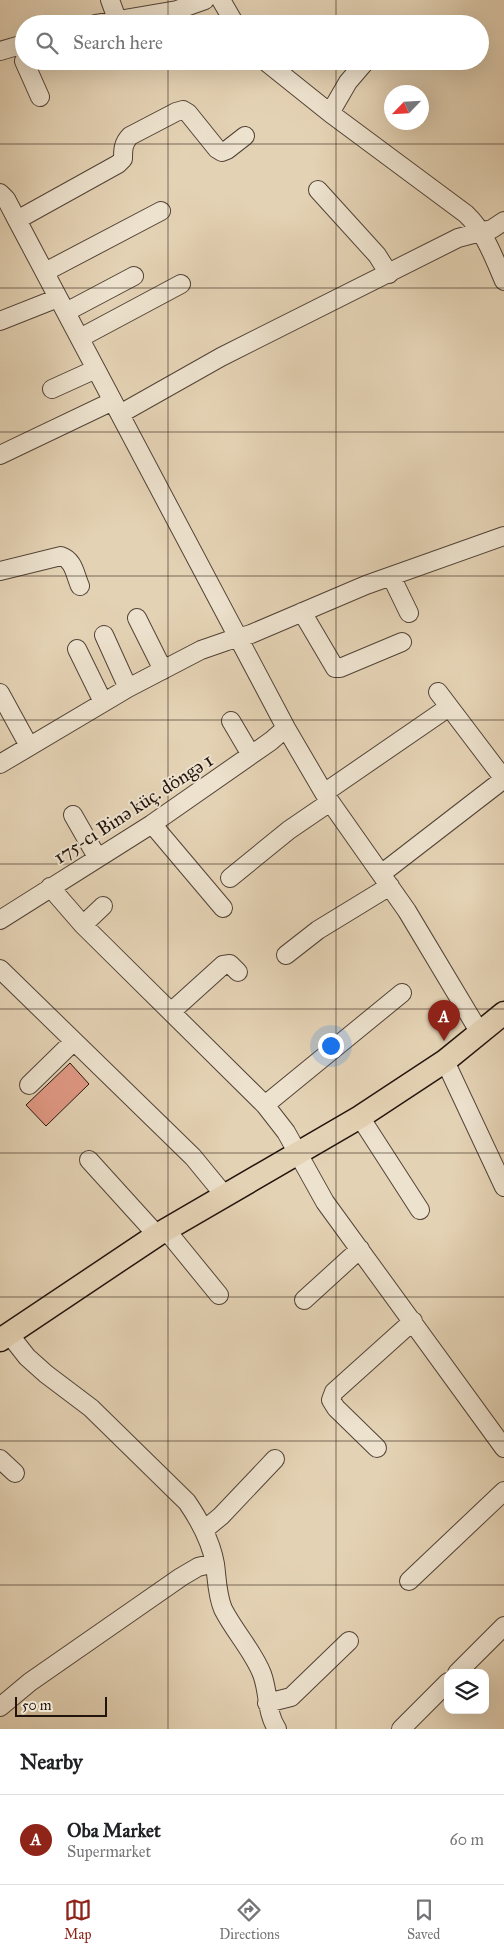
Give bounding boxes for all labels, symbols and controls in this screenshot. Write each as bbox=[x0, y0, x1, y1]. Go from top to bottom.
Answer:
search box bbox=[15, 15, 489, 70]
icon: search bbox=[33, 29, 61, 57]
text: Search here bbox=[73, 31, 163, 54]
north arrow bbox=[384, 85, 429, 130]
street label: 175-cı Binə küç. döngə 1 bbox=[49, 748, 218, 869]
pin: A bbox=[428, 1000, 460, 1041]
your location bbox=[318, 1033, 344, 1059]
map controls bbox=[444, 1669, 489, 1714]
button: layers bbox=[444, 1669, 489, 1714]
scale bar bbox=[15, 1694, 108, 1717]
text: 50 m bbox=[22, 1697, 51, 1714]
text: Nearby bbox=[20, 1749, 83, 1775]
text: Oba Market bbox=[67, 1819, 161, 1842]
text: A bbox=[31, 1830, 41, 1849]
text: 60 m bbox=[450, 1830, 484, 1849]
text: Supermarket bbox=[67, 1842, 151, 1861]
tab: Map bbox=[64, 1896, 92, 1943]
tab: Directions bbox=[219, 1896, 280, 1943]
tab: Saved bbox=[407, 1896, 440, 1943]

